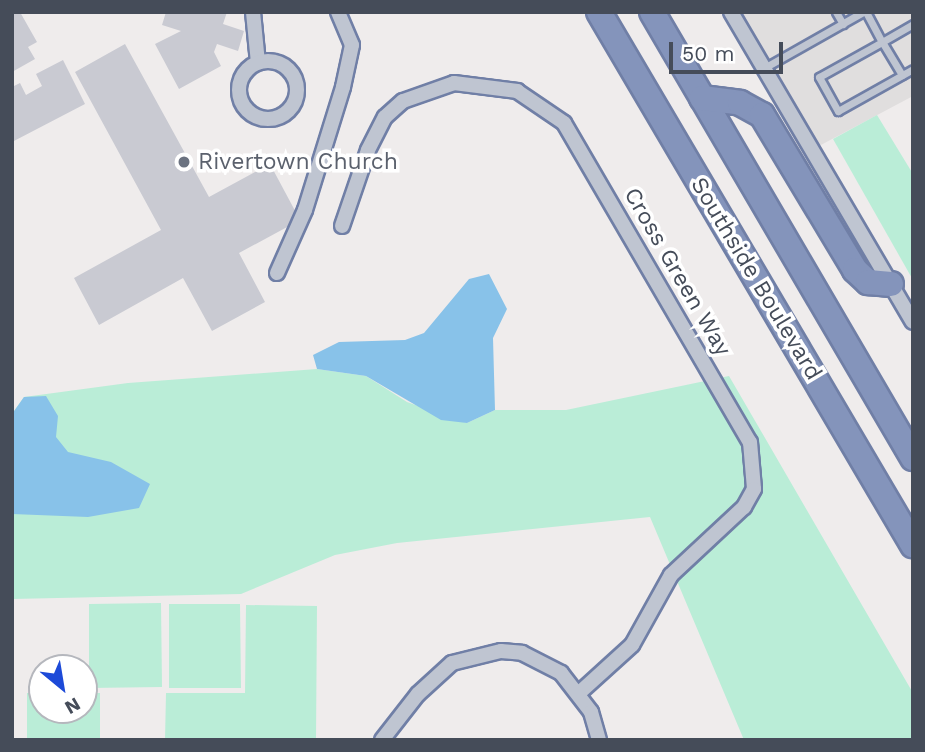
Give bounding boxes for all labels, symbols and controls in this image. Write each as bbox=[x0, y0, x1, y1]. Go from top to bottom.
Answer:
scale bar bbox=[673, 28, 787, 72]
text: 50 m bbox=[682, 41, 734, 66]
place label: Rivertown Church bbox=[198, 148, 398, 176]
marker: Rivertown Church bbox=[176, 154, 192, 170]
street label: Southside Boulevard bbox=[685, 173, 827, 385]
street label: Cross Green Way bbox=[617, 183, 737, 361]
north arrow bbox=[28, 654, 98, 724]
text: N bbox=[61, 692, 85, 719]

